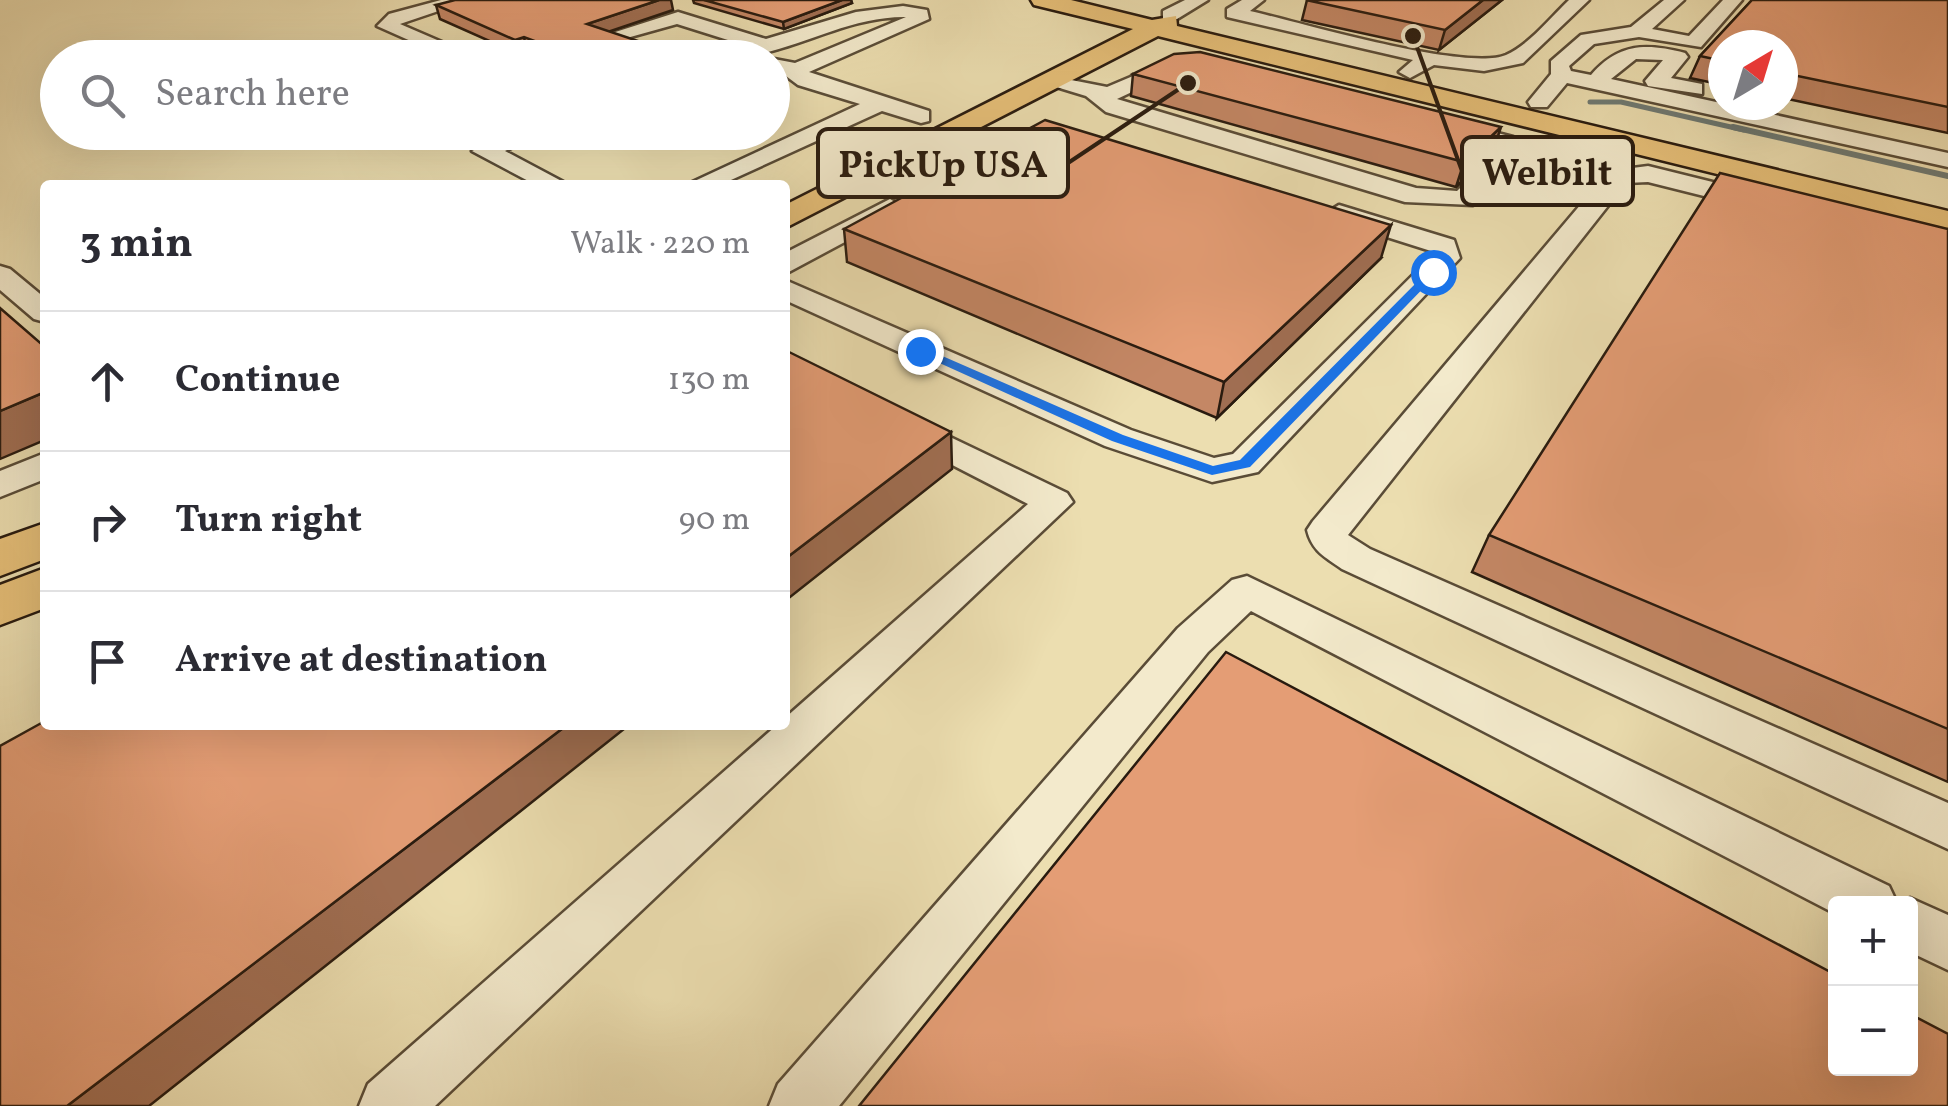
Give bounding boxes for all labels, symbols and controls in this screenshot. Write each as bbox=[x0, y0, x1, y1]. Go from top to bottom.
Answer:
north arrow bbox=[1708, 30, 1798, 120]
search box bbox=[40, 40, 790, 150]
icon: search bbox=[75, 68, 130, 123]
text: Search here bbox=[155, 69, 350, 122]
callout: PickUp USA bbox=[818, 129, 1068, 197]
callout: Welbilt bbox=[1462, 137, 1633, 205]
text: PickUp USA bbox=[838, 141, 1048, 194]
text: Welbilt bbox=[1482, 149, 1612, 202]
text: 3 min bbox=[80, 216, 193, 275]
text: Walk · 220 m bbox=[570, 223, 750, 267]
route start bbox=[1411, 250, 1457, 296]
route end bbox=[898, 329, 944, 375]
icon: ahead bbox=[80, 354, 135, 409]
text: Continue bbox=[175, 355, 340, 408]
text: 130 m bbox=[668, 359, 750, 403]
icon: right bbox=[80, 494, 135, 549]
text: Turn right bbox=[175, 495, 362, 548]
text: 90 m bbox=[679, 499, 750, 543]
icon: arrive bbox=[80, 634, 135, 689]
text: Arrive at destination bbox=[175, 635, 548, 688]
map controls bbox=[1828, 896, 1918, 1076]
button: + bbox=[1828, 896, 1918, 986]
button: − bbox=[1828, 986, 1918, 1076]

